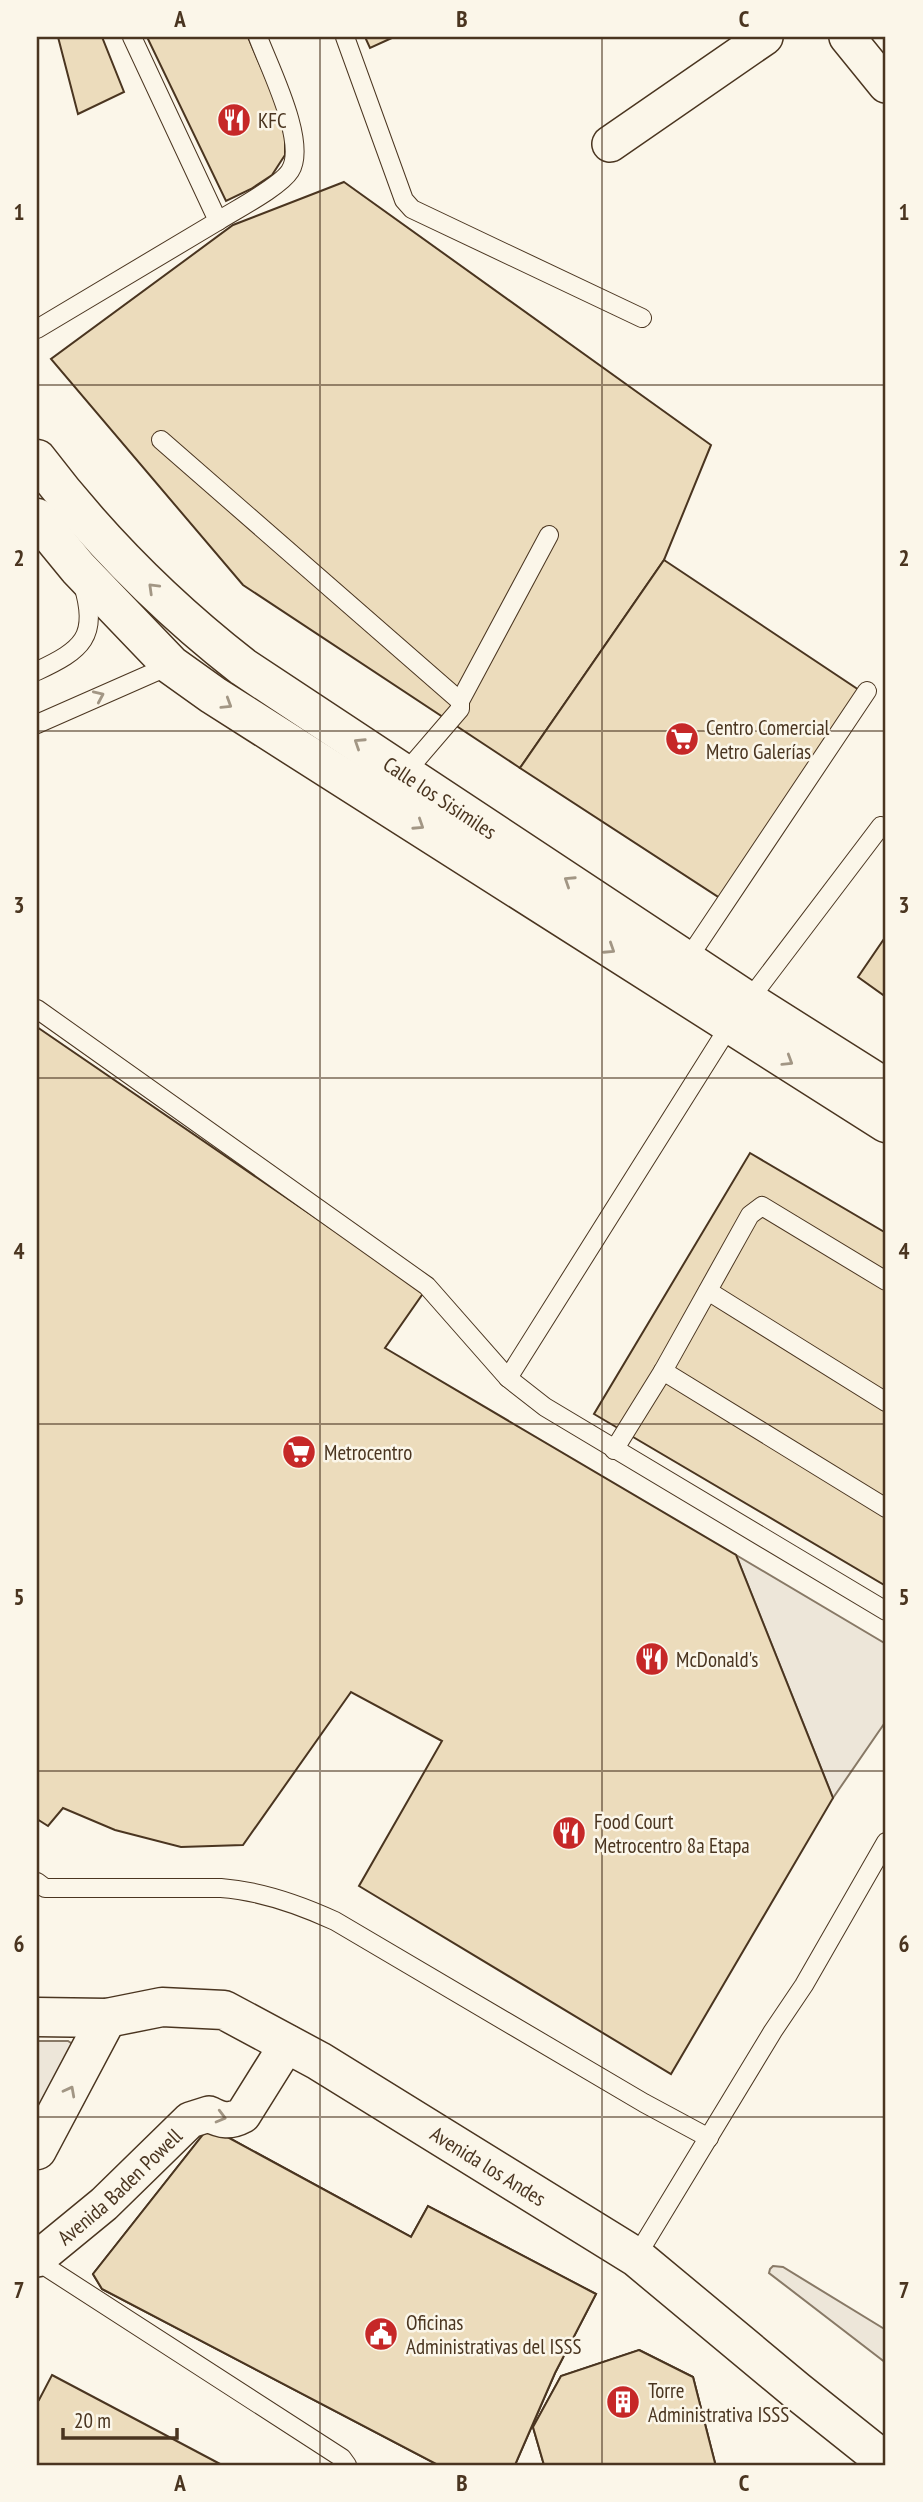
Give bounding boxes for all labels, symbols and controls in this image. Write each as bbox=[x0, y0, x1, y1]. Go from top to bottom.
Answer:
text: A bbox=[173, 4, 186, 33]
text: B bbox=[456, 4, 468, 33]
text: C bbox=[739, 4, 750, 33]
restaurant icon: KFC bbox=[215, 101, 253, 139]
place label: KFC bbox=[258, 107, 287, 134]
text: 1 bbox=[14, 197, 25, 226]
text: 1 bbox=[899, 197, 910, 226]
text: 2 bbox=[14, 543, 25, 572]
text: 2 bbox=[899, 543, 910, 572]
one-way arrow bbox=[148, 584, 161, 597]
one-way arrow bbox=[92, 691, 104, 705]
one-way arrow bbox=[219, 696, 232, 709]
place label: Centro Comercial Metro Galerías bbox=[706, 714, 830, 765]
supermarket icon: Centro Comercial Metro Galerías bbox=[663, 720, 701, 758]
one-way arrow bbox=[354, 738, 367, 751]
street label: Calle los Sisimiles bbox=[378, 750, 502, 845]
one-way arrow bbox=[411, 817, 424, 830]
one-way arrow bbox=[564, 876, 577, 889]
text: 3 bbox=[14, 890, 25, 919]
text: 3 bbox=[899, 890, 910, 919]
one-way arrow bbox=[603, 940, 616, 953]
one-way arrow bbox=[780, 1053, 793, 1066]
text: 4 bbox=[14, 1236, 25, 1265]
text: 4 bbox=[899, 1236, 910, 1265]
supermarket icon: Metrocentro bbox=[280, 1433, 318, 1471]
place label: Metrocentro bbox=[324, 1439, 412, 1466]
text: 5 bbox=[14, 1582, 25, 1611]
text: 5 bbox=[899, 1582, 910, 1611]
restaurant icon: McDonald's bbox=[633, 1640, 671, 1678]
place label: McDonald's bbox=[676, 1646, 758, 1673]
place label: Food Court Metrocentro 8a Etapa bbox=[594, 1808, 750, 1859]
restaurant icon: Food Court Metrocentro 8a Etapa bbox=[550, 1814, 588, 1852]
text: 6 bbox=[14, 1929, 25, 1958]
text: 6 bbox=[899, 1929, 910, 1958]
one-way arrow bbox=[61, 2085, 75, 2098]
one-way arrow bbox=[215, 2109, 227, 2123]
street label: Avenida los Andes bbox=[425, 2120, 551, 2212]
street label: Avenida Baden Powell bbox=[52, 2122, 187, 2250]
text: 7 bbox=[14, 2275, 25, 2304]
text: 7 bbox=[899, 2275, 910, 2304]
place label: Oficinas Administrativas del ISSS bbox=[406, 2309, 581, 2360]
public building icon: Oficinas Administrativas del ISSS bbox=[362, 2315, 400, 2353]
place label: Torre Administrativa ISSS bbox=[648, 2377, 789, 2428]
building icon: Torre Administrativa ISSS bbox=[604, 2383, 642, 2421]
scale bar bbox=[63, 2397, 177, 2441]
text: 20 m bbox=[74, 2407, 111, 2434]
text: A bbox=[173, 2468, 186, 2497]
text: B bbox=[456, 2468, 468, 2497]
text: C bbox=[739, 2468, 750, 2497]

